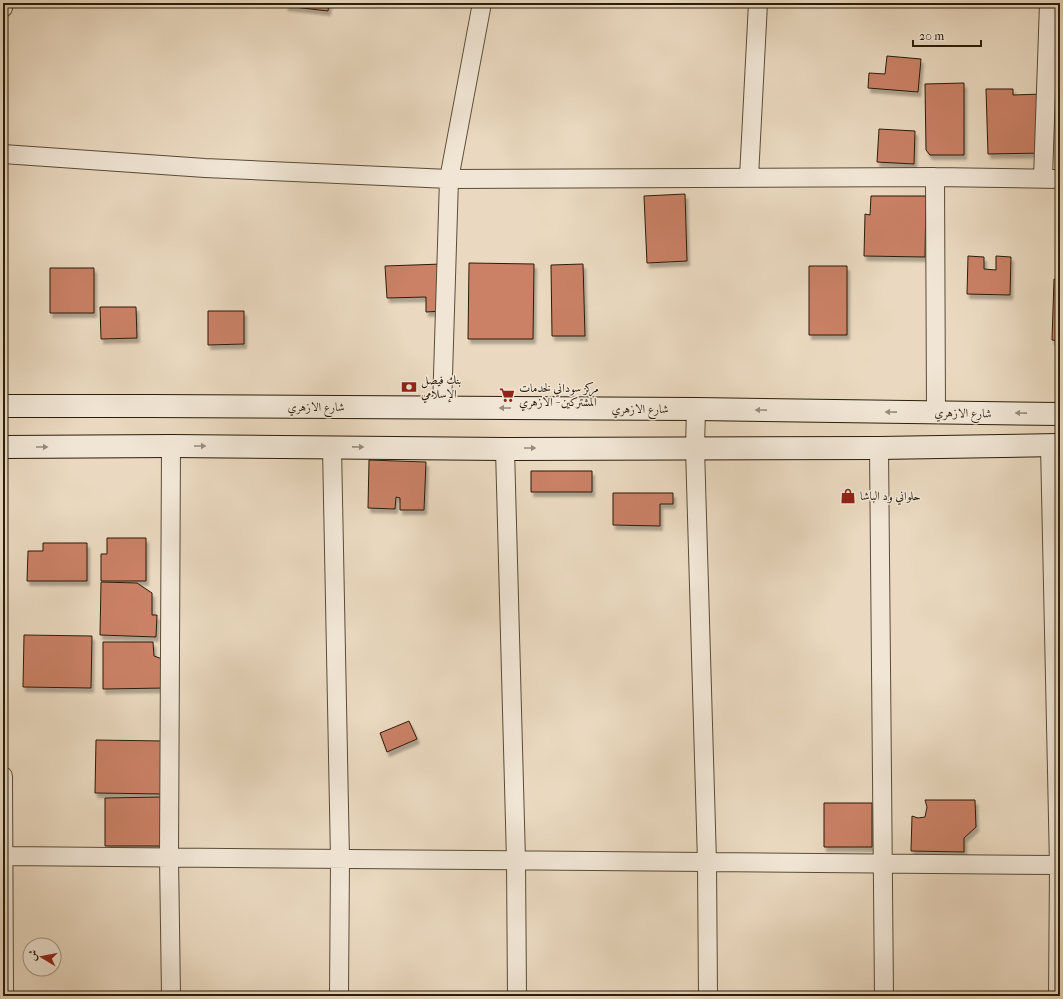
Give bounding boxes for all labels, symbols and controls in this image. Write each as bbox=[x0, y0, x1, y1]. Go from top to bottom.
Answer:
scale bar bbox=[913, 22, 981, 48]
text: 20 m bbox=[919, 29, 944, 43]
place label: بنك فيصل الإسلامي bbox=[421, 373, 461, 404]
bank icon: بنك فيصل الإسلامي bbox=[400, 378, 418, 396]
place label: مركز سوداني لخدمات المشتركين - الازهري bbox=[519, 381, 599, 412]
supermarket icon: مركز سوداني لخدمات المشتركين - الازهري bbox=[498, 386, 516, 404]
street label: شارع الازهري bbox=[287, 400, 345, 418]
street label: شارع الازهري bbox=[611, 402, 669, 420]
one-way arrow bbox=[498, 405, 511, 411]
street label: شارع الازهري bbox=[934, 406, 992, 425]
one-way arrow bbox=[754, 407, 767, 413]
one-way arrow bbox=[884, 409, 897, 415]
one-way arrow bbox=[1014, 410, 1027, 416]
one-way arrow bbox=[194, 443, 207, 449]
one-way arrow bbox=[36, 444, 49, 450]
one-way arrow bbox=[352, 444, 365, 450]
one-way arrow bbox=[524, 445, 537, 451]
shop icon: حلواني ود الباشا bbox=[839, 487, 857, 505]
place label: حلواني ود الباشا bbox=[860, 489, 921, 506]
north arrow bbox=[22, 937, 62, 977]
text: ش bbox=[25, 949, 40, 962]

